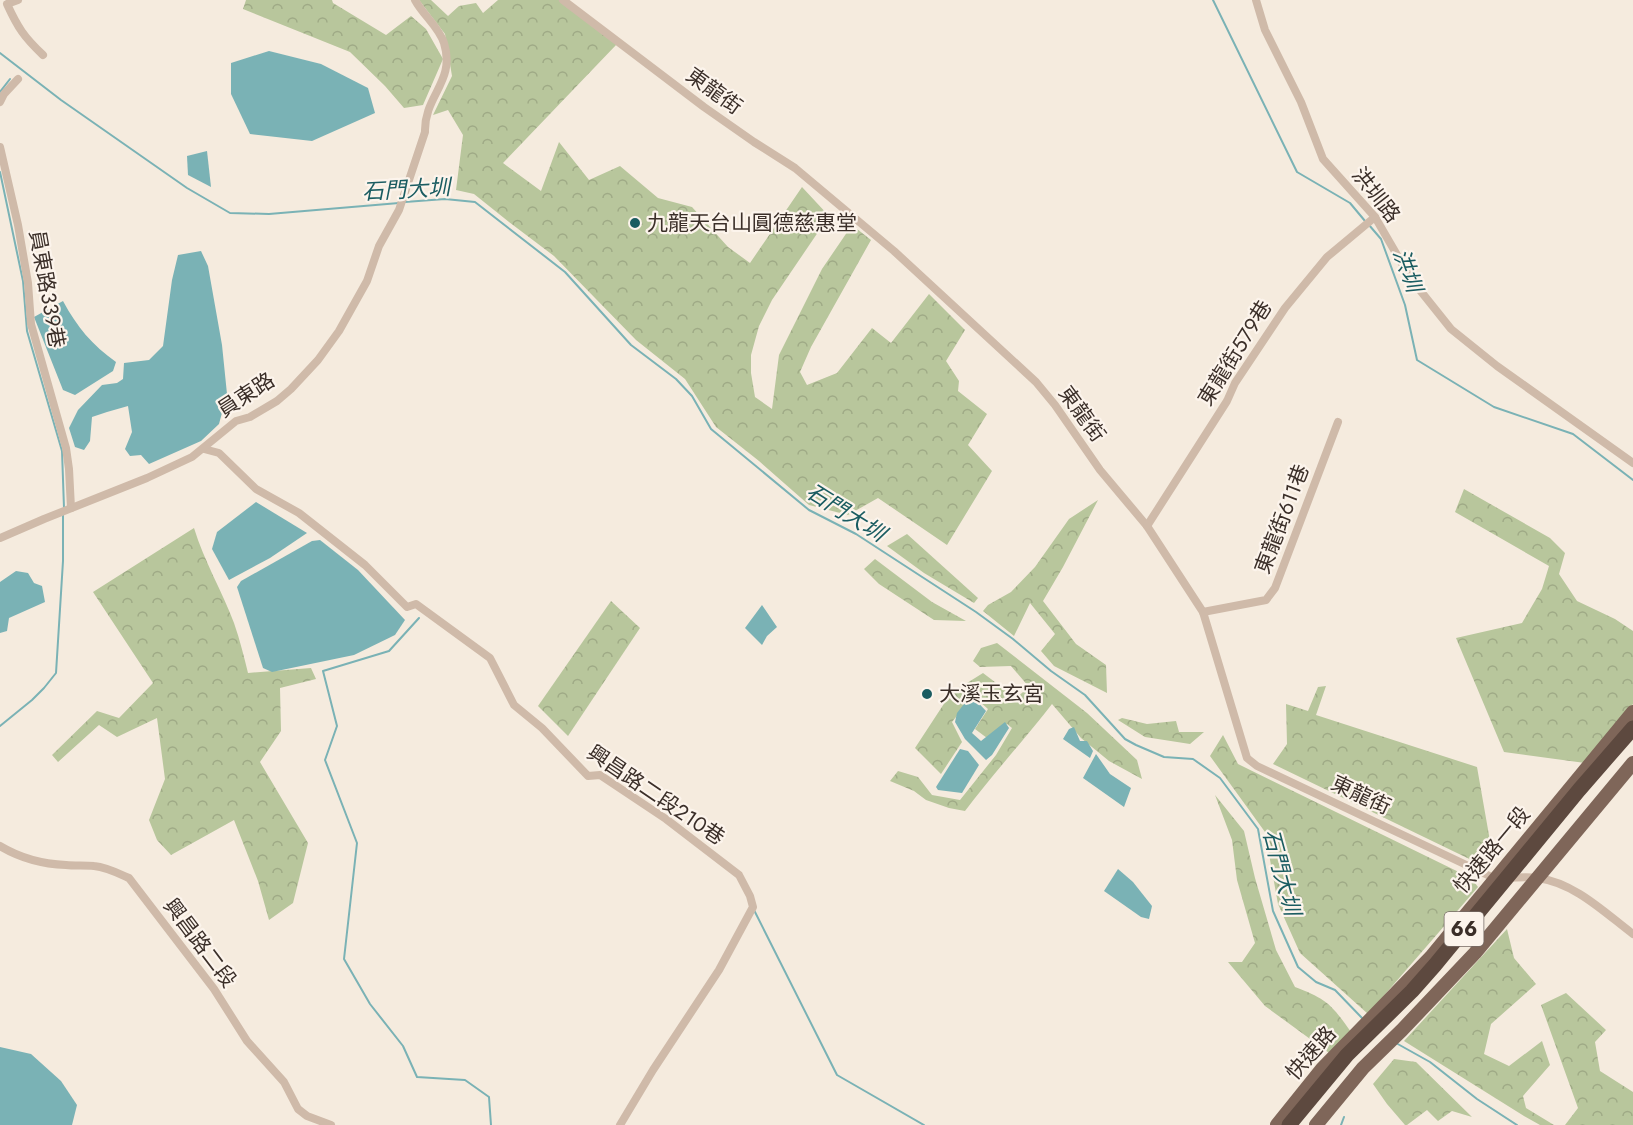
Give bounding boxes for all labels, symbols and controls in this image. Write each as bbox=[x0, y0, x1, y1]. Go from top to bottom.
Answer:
street label: 東龍街 bbox=[680, 60, 748, 122]
street label: 洪圳路 bbox=[1345, 161, 1407, 229]
water label: 石門大圳 bbox=[361, 171, 454, 207]
place label: 九龍天台山圓德慈惠堂 bbox=[647, 208, 857, 238]
marker: 九龍天台山圓德慈惠堂 bbox=[628, 216, 642, 230]
street label: 員東路339巷 bbox=[22, 228, 72, 350]
water label: 洪圳 bbox=[1385, 244, 1432, 299]
street label: 東龍街579巷 bbox=[1191, 295, 1279, 411]
street label: 員東路 bbox=[211, 365, 281, 425]
street label: 東龍街 bbox=[1051, 380, 1113, 448]
street label: 東龍街611巷 bbox=[1247, 460, 1317, 578]
water label: 石門大圳 bbox=[800, 475, 894, 550]
place label: 大溪玉玄宮 bbox=[939, 679, 1044, 709]
marker: 大溪玉玄宮 bbox=[920, 687, 934, 701]
street label: 興昌路二段210巷 bbox=[581, 738, 731, 852]
street label: 東龍街 bbox=[1326, 768, 1396, 822]
street label: 快速路一段 bbox=[1447, 800, 1537, 900]
water label: 石門大圳 bbox=[1255, 825, 1310, 922]
street label: 興昌路二段 bbox=[156, 892, 244, 994]
road number: 66 bbox=[1444, 912, 1484, 946]
street label: 快速路 bbox=[1279, 1019, 1343, 1087]

